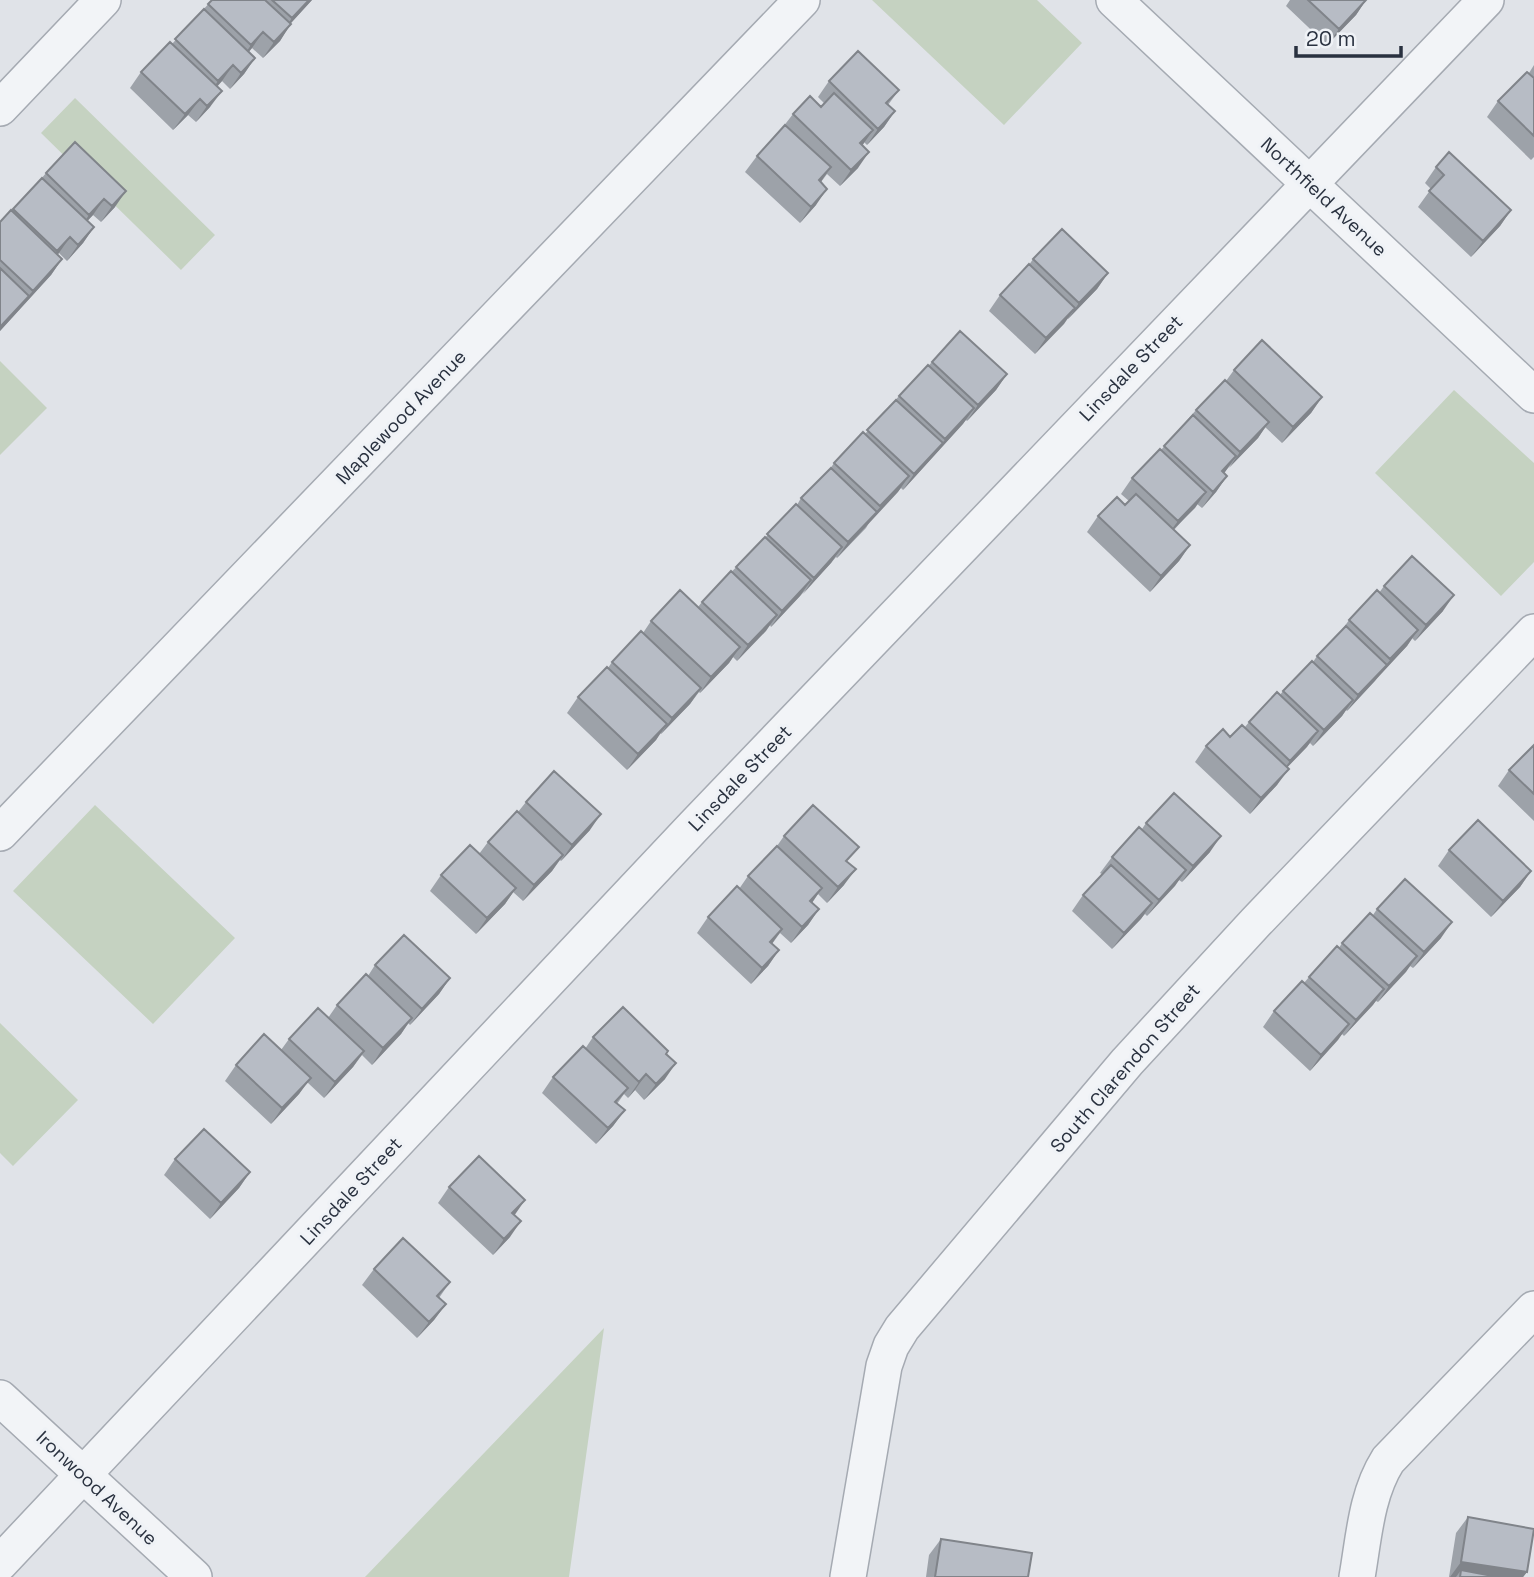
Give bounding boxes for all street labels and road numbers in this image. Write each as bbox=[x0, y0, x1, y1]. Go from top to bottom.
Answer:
street label: Northfield Avenue bbox=[1255, 132, 1393, 262]
street label: Linsdale Street bbox=[1074, 309, 1188, 427]
street label: Maplewood Avenue bbox=[330, 344, 472, 490]
street label: Linsdale Street bbox=[683, 719, 797, 837]
street label: South Clarendon Street bbox=[1045, 978, 1205, 1158]
street label: Linsdale Street bbox=[295, 1132, 407, 1250]
street label: Ironwood Avenue bbox=[31, 1425, 163, 1551]

